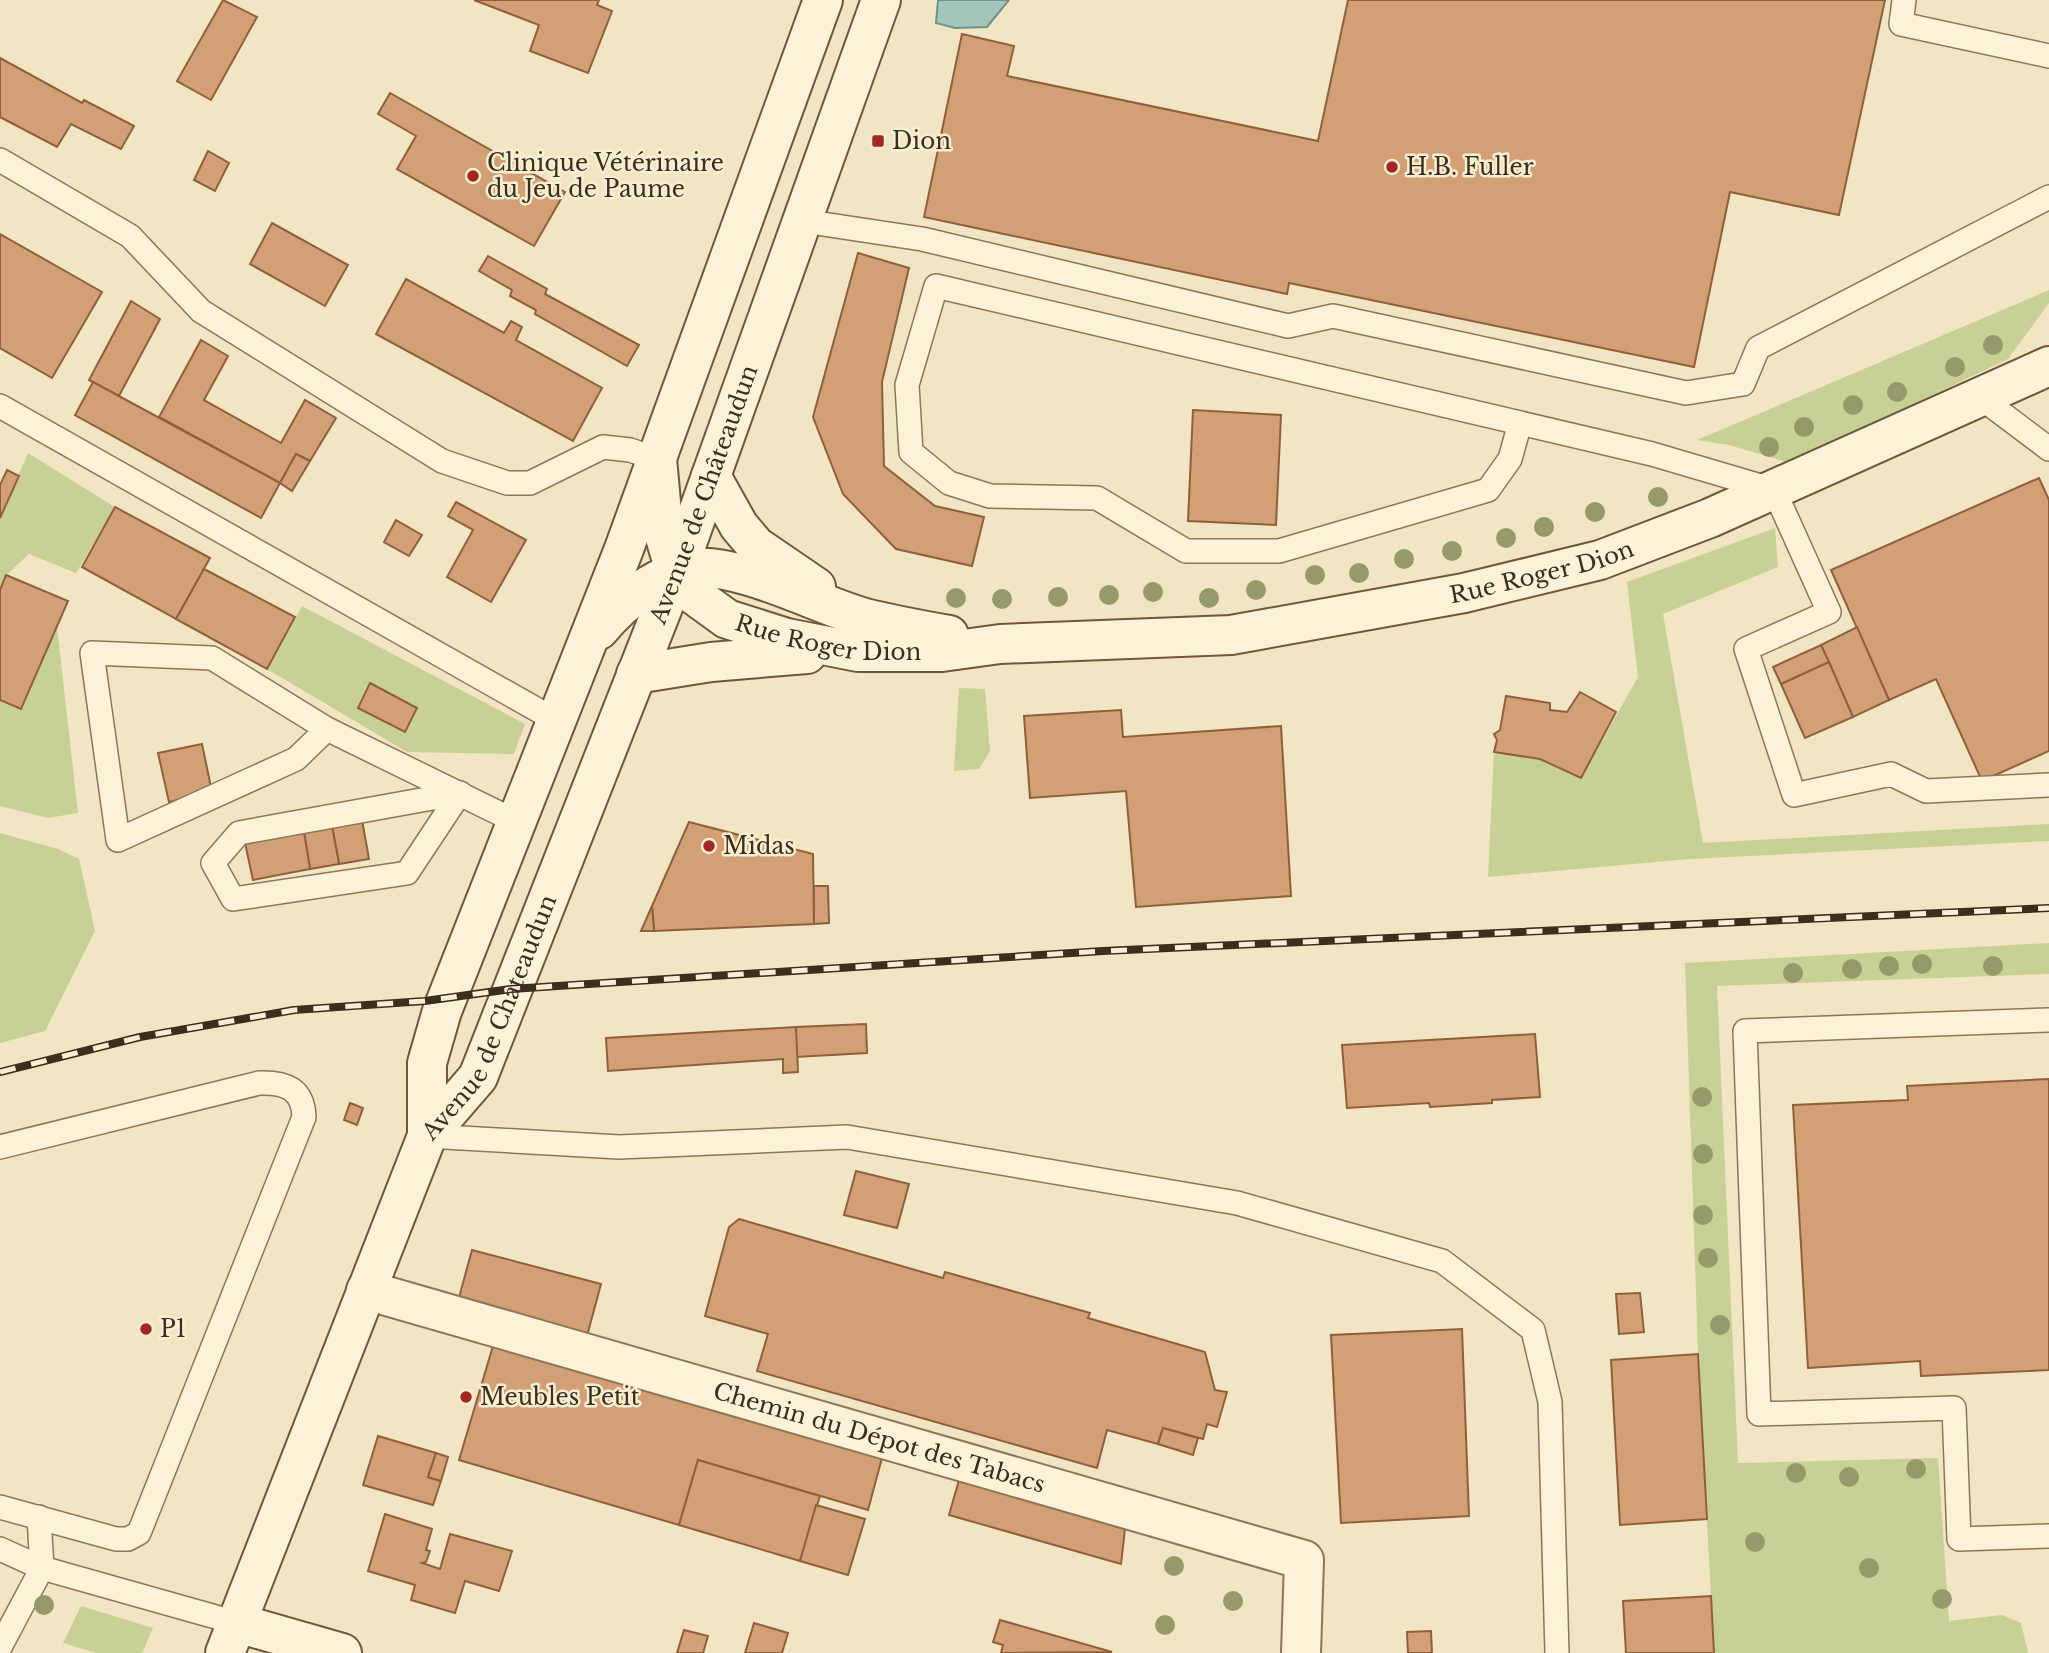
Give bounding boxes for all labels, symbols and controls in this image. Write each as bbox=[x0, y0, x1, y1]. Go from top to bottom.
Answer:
place label: Dion bbox=[892, 127, 951, 155]
marker: Dion bbox=[870, 133, 886, 149]
place label: Clinique Vétérinaire du Jeu de Paume bbox=[487, 149, 724, 203]
place label: H.B. Fuller bbox=[1406, 153, 1534, 181]
marker: H.B. Fuller bbox=[1384, 159, 1400, 175]
marker: Clinique Vétérinaire du Jeu de Paume bbox=[465, 168, 481, 184]
street label: Avenue de Châteaudun bbox=[643, 361, 764, 629]
street label: Rue Roger Dion bbox=[1447, 534, 1638, 609]
street label: Rue Roger Dion bbox=[732, 609, 922, 666]
place label: Midas bbox=[723, 832, 795, 860]
marker: Midas bbox=[701, 838, 717, 854]
street label: Avenue de Châteaudun bbox=[415, 891, 562, 1147]
place label: P1 bbox=[160, 1315, 186, 1343]
marker: P1 bbox=[138, 1321, 154, 1337]
street label: Chemin du Dépot des Tabacs bbox=[710, 1377, 1048, 1499]
place label: Meubles Petit bbox=[480, 1383, 640, 1411]
marker: Meubles Petit bbox=[458, 1389, 474, 1405]

